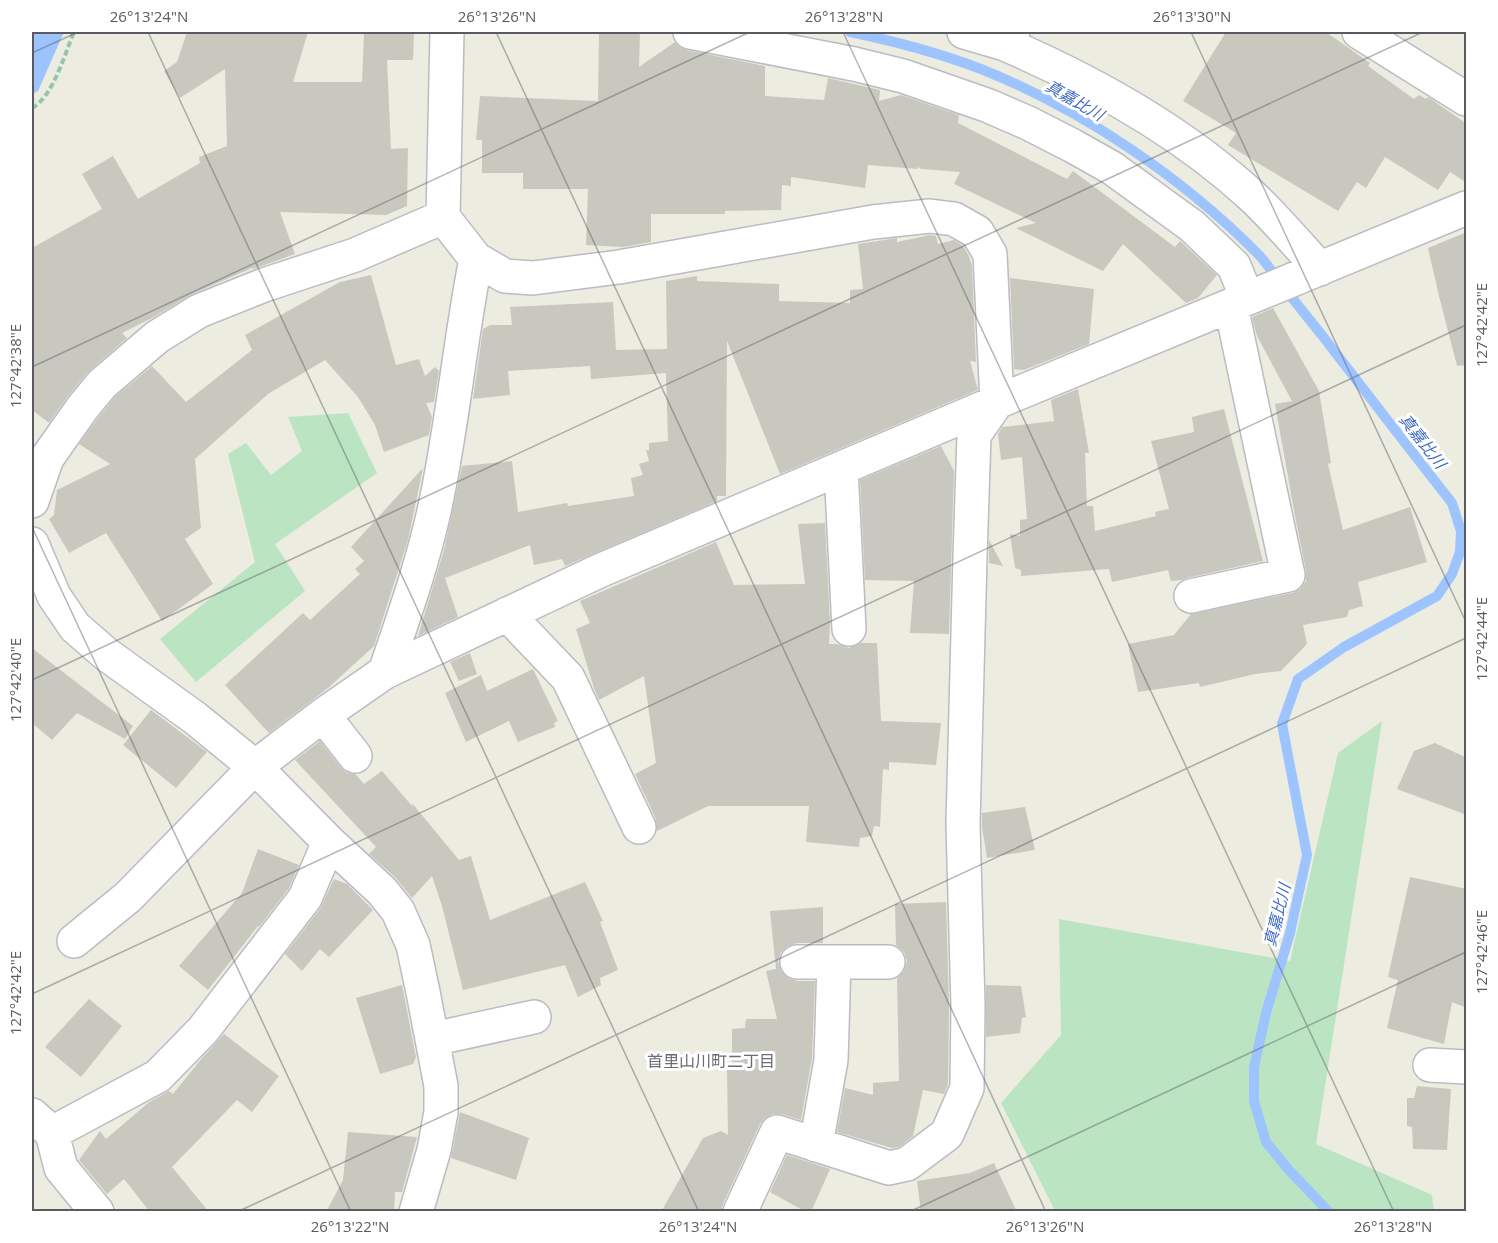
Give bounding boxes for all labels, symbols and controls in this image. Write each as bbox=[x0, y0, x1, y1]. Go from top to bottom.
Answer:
text: 26°13'24"N bbox=[110, 6, 188, 26]
text: 26°13'26"N bbox=[458, 6, 536, 26]
text: 26°13'28"N bbox=[805, 6, 883, 26]
text: 26°13'30"N bbox=[1153, 6, 1231, 26]
water label: 真嘉比川 bbox=[1042, 74, 1110, 127]
text: 127°42'42"E bbox=[1471, 283, 1491, 367]
text: 127°42'38"E bbox=[5, 324, 25, 408]
water label: 真嘉比川 bbox=[1395, 409, 1453, 475]
text: 127°42'44"E bbox=[1471, 597, 1491, 681]
text: 127°42'40"E bbox=[5, 638, 25, 722]
water label: 真嘉比川 bbox=[1259, 879, 1296, 949]
text: 127°42'46"E bbox=[1471, 910, 1491, 994]
text: 127°42'42"E bbox=[5, 951, 25, 1035]
district label: 首里山川町二丁目 bbox=[647, 1050, 775, 1072]
text: 26°13'22"N bbox=[311, 1216, 389, 1236]
text: 26°13'24"N bbox=[659, 1216, 737, 1236]
text: 26°13'26"N bbox=[1006, 1216, 1084, 1236]
text: 26°13'28"N bbox=[1354, 1216, 1432, 1236]

